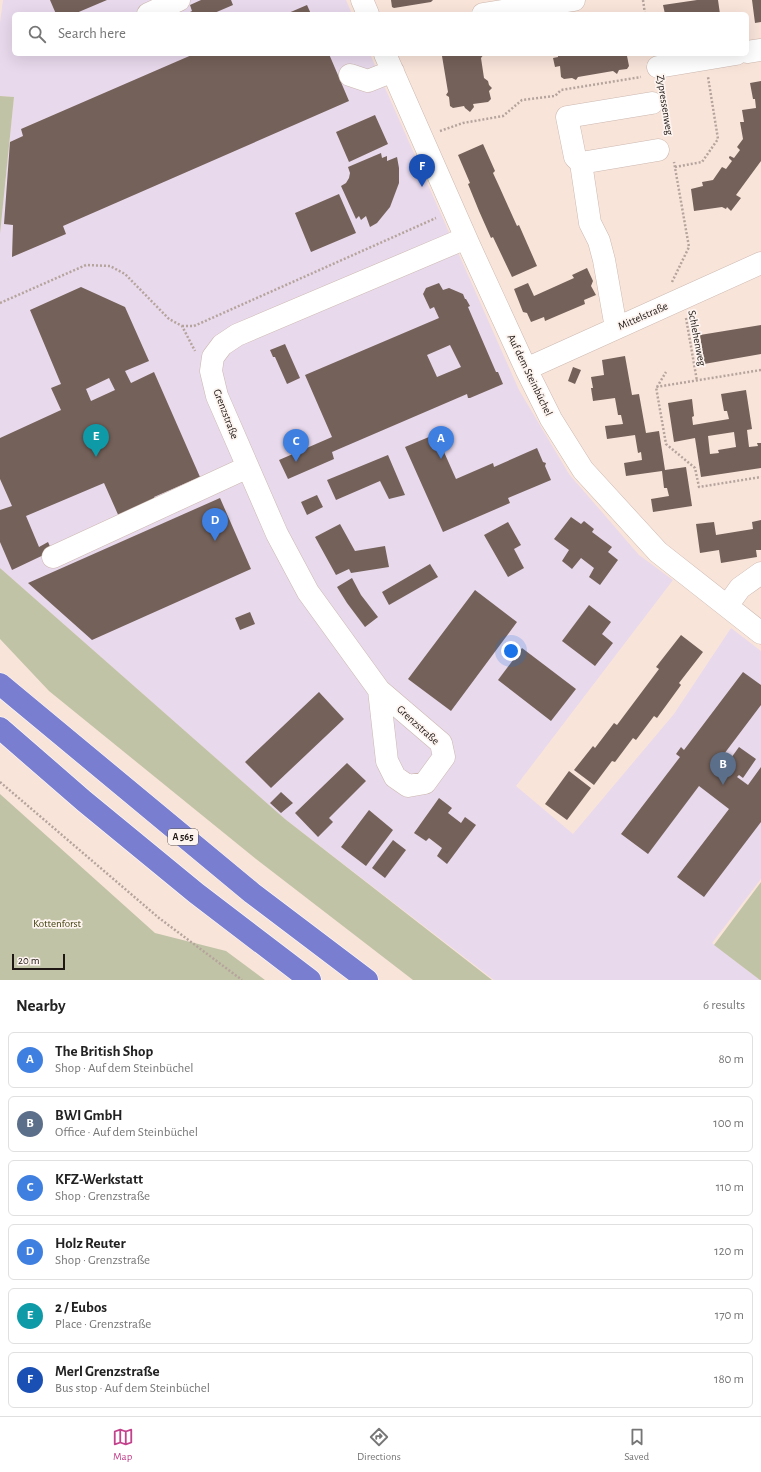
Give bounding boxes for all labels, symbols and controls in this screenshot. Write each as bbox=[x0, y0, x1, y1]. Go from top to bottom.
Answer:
search box bbox=[12, 12, 749, 56]
icon: search bbox=[26, 23, 48, 45]
text: Search here bbox=[58, 26, 126, 41]
street label: Zypressenweg bbox=[655, 74, 675, 136]
pin: F bbox=[409, 154, 435, 187]
street label: Mittelstraße bbox=[616, 300, 670, 332]
street label: Schlehenweg bbox=[686, 309, 708, 367]
street label: Auf dem Steinbüchel bbox=[506, 333, 554, 417]
street label: Grenzstraße bbox=[211, 388, 241, 440]
pin: E bbox=[83, 424, 109, 457]
pin: A bbox=[428, 426, 454, 459]
pin: C bbox=[283, 429, 309, 462]
pin: D bbox=[202, 508, 228, 541]
your location bbox=[501, 641, 521, 661]
street label: Grenzstraße bbox=[395, 703, 441, 747]
pin: B bbox=[710, 752, 736, 785]
road number: A 565 bbox=[168, 829, 198, 845]
park label: Kottenforst bbox=[33, 918, 82, 929]
scale bar bbox=[12, 952, 65, 971]
text: 20 m bbox=[18, 955, 39, 966]
text: Nearby bbox=[16, 997, 66, 1014]
text: 6 results bbox=[703, 999, 745, 1012]
text: The British Shop bbox=[55, 1044, 153, 1059]
text: A bbox=[26, 1053, 34, 1066]
text: 80 m bbox=[718, 1053, 744, 1066]
text: Shop · Auf dem Steinbüchel bbox=[55, 1062, 193, 1075]
text: BWI GmbH bbox=[55, 1108, 123, 1123]
text: B bbox=[26, 1117, 34, 1130]
text: 100 m bbox=[713, 1117, 744, 1130]
text: Office · Auf dem Steinbüchel bbox=[55, 1126, 198, 1139]
text: KFZ-Werkstatt bbox=[55, 1172, 143, 1187]
text: C bbox=[27, 1181, 33, 1194]
text: 110 m bbox=[716, 1181, 744, 1194]
text: Shop · Grenzstraße bbox=[55, 1190, 150, 1203]
text: Holz Reuter bbox=[55, 1236, 126, 1251]
text: D bbox=[26, 1245, 34, 1258]
text: 120 m bbox=[714, 1245, 744, 1258]
text: Shop · Grenzstraße bbox=[55, 1254, 150, 1267]
text: 2 / Eubos bbox=[55, 1300, 107, 1315]
text: E bbox=[27, 1309, 33, 1322]
text: 170 m bbox=[715, 1309, 744, 1322]
text: Place · Grenzstraße bbox=[55, 1318, 151, 1331]
text: Merl Grenzstraße bbox=[55, 1364, 160, 1379]
text: F bbox=[27, 1373, 33, 1386]
text: 180 m bbox=[714, 1373, 744, 1386]
text: Bus stop · Auf dem Steinbüchel bbox=[55, 1382, 210, 1395]
tab: Map bbox=[112, 1426, 134, 1463]
tab: Directions bbox=[357, 1426, 401, 1463]
tab: Saved bbox=[624, 1426, 649, 1463]

